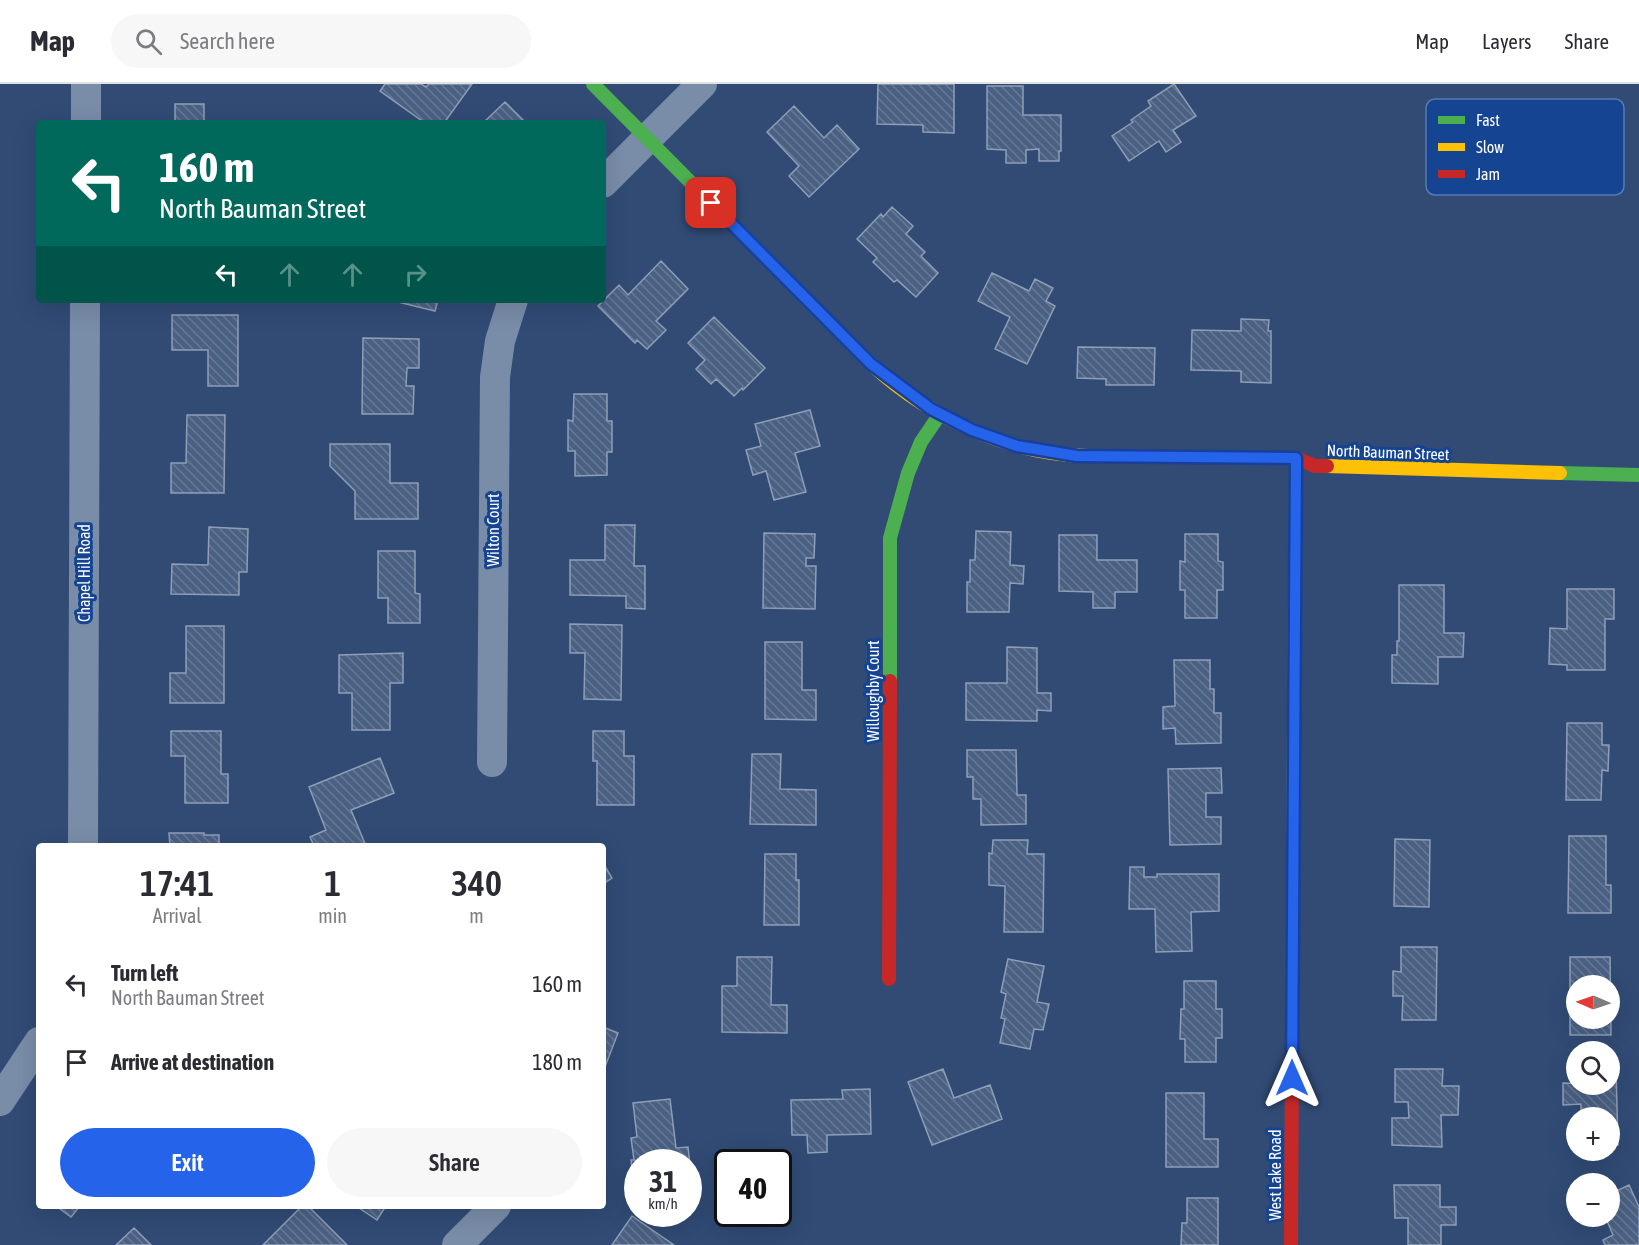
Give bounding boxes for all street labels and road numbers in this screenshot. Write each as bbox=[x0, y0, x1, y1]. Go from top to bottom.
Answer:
street label: North Bauman Street bbox=[1326, 441, 1450, 463]
street label: Wilton Court bbox=[484, 493, 502, 567]
street label: Chapel Hill Road bbox=[75, 524, 94, 622]
street label: Willoughby Court bbox=[864, 640, 883, 742]
street label: West Lake Road bbox=[1266, 1129, 1284, 1221]

